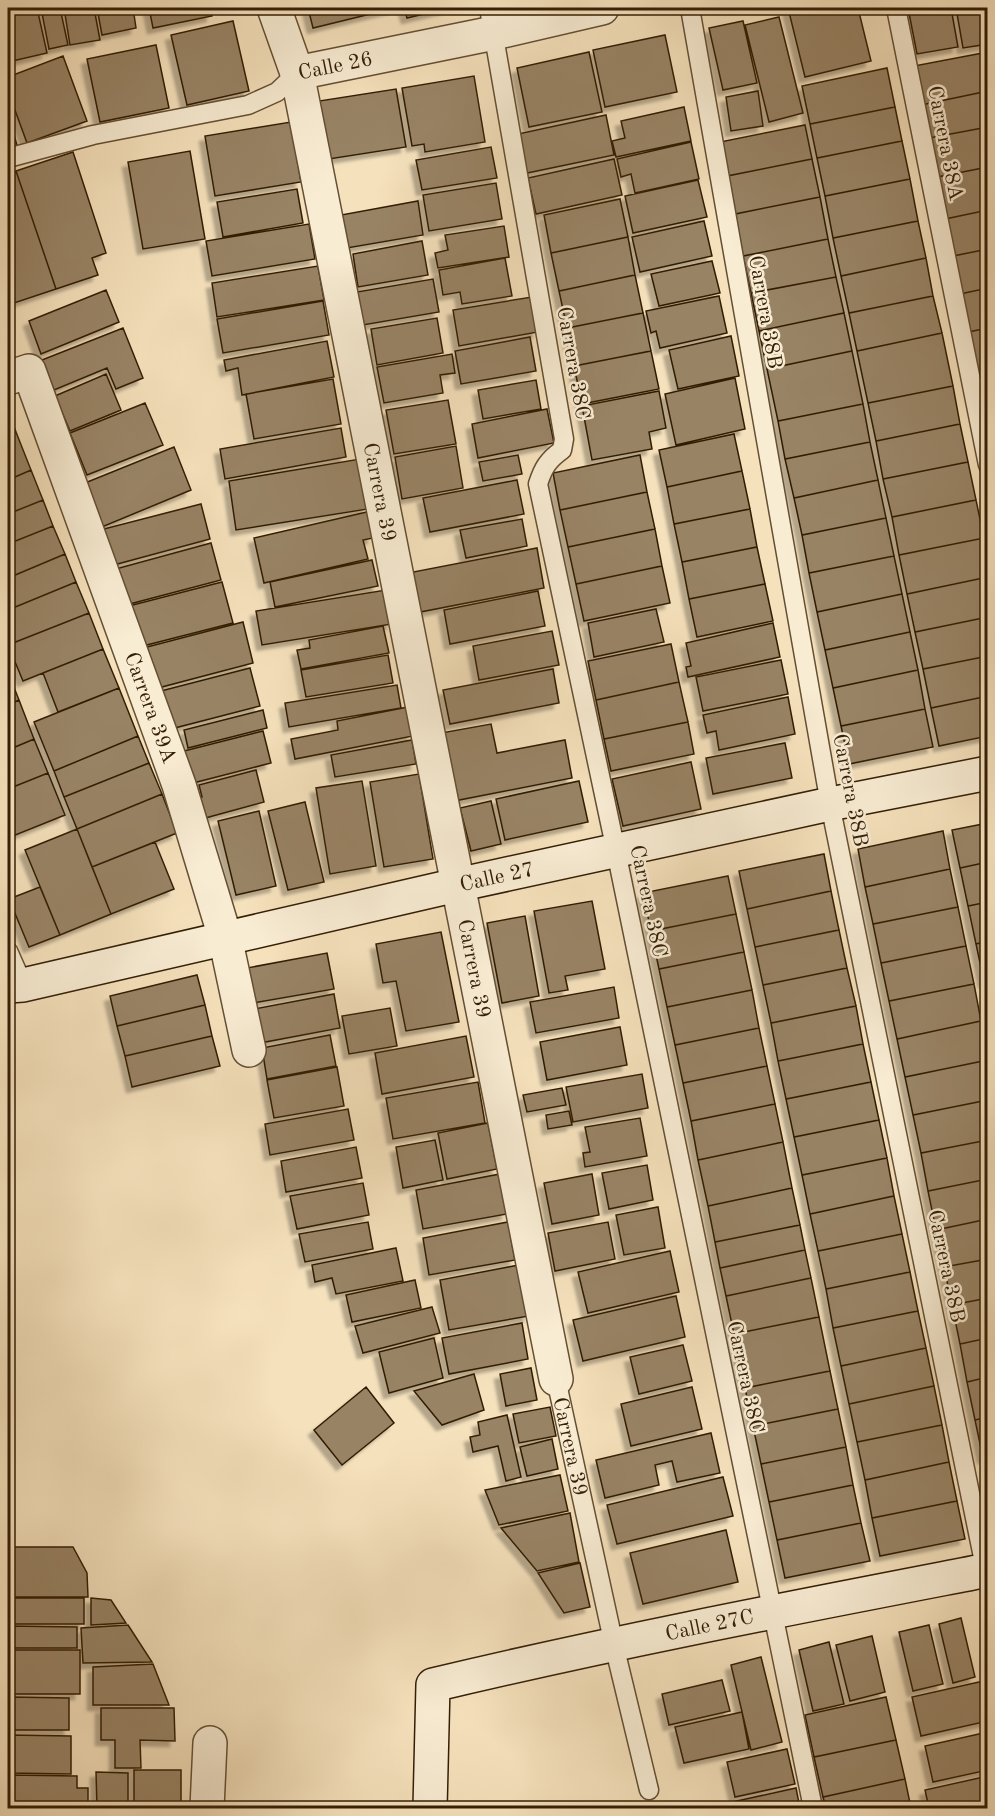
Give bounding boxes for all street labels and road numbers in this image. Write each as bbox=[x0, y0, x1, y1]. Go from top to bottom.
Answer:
street label: Calle 26 bbox=[296, 49, 375, 85]
street label: Carrera 38A bbox=[923, 84, 966, 203]
street label: Carrera 38B bbox=[744, 254, 785, 371]
street label: Carrera 38C bbox=[552, 305, 593, 422]
street label: Carrera 39 bbox=[359, 441, 399, 544]
street label: Carrera 39A bbox=[120, 650, 179, 766]
street label: Carrera 38B bbox=[828, 732, 871, 849]
street label: Carrera 38C bbox=[625, 843, 670, 960]
street label: Calle 27 bbox=[458, 860, 536, 896]
street label: Carrera 39 bbox=[453, 917, 493, 1020]
street label: Carrera 38B bbox=[923, 1208, 968, 1325]
street label: Carrera 38C bbox=[722, 1319, 767, 1436]
street label: Carrera 39 bbox=[548, 1395, 590, 1498]
street label: Calle 27C bbox=[664, 1607, 756, 1645]

